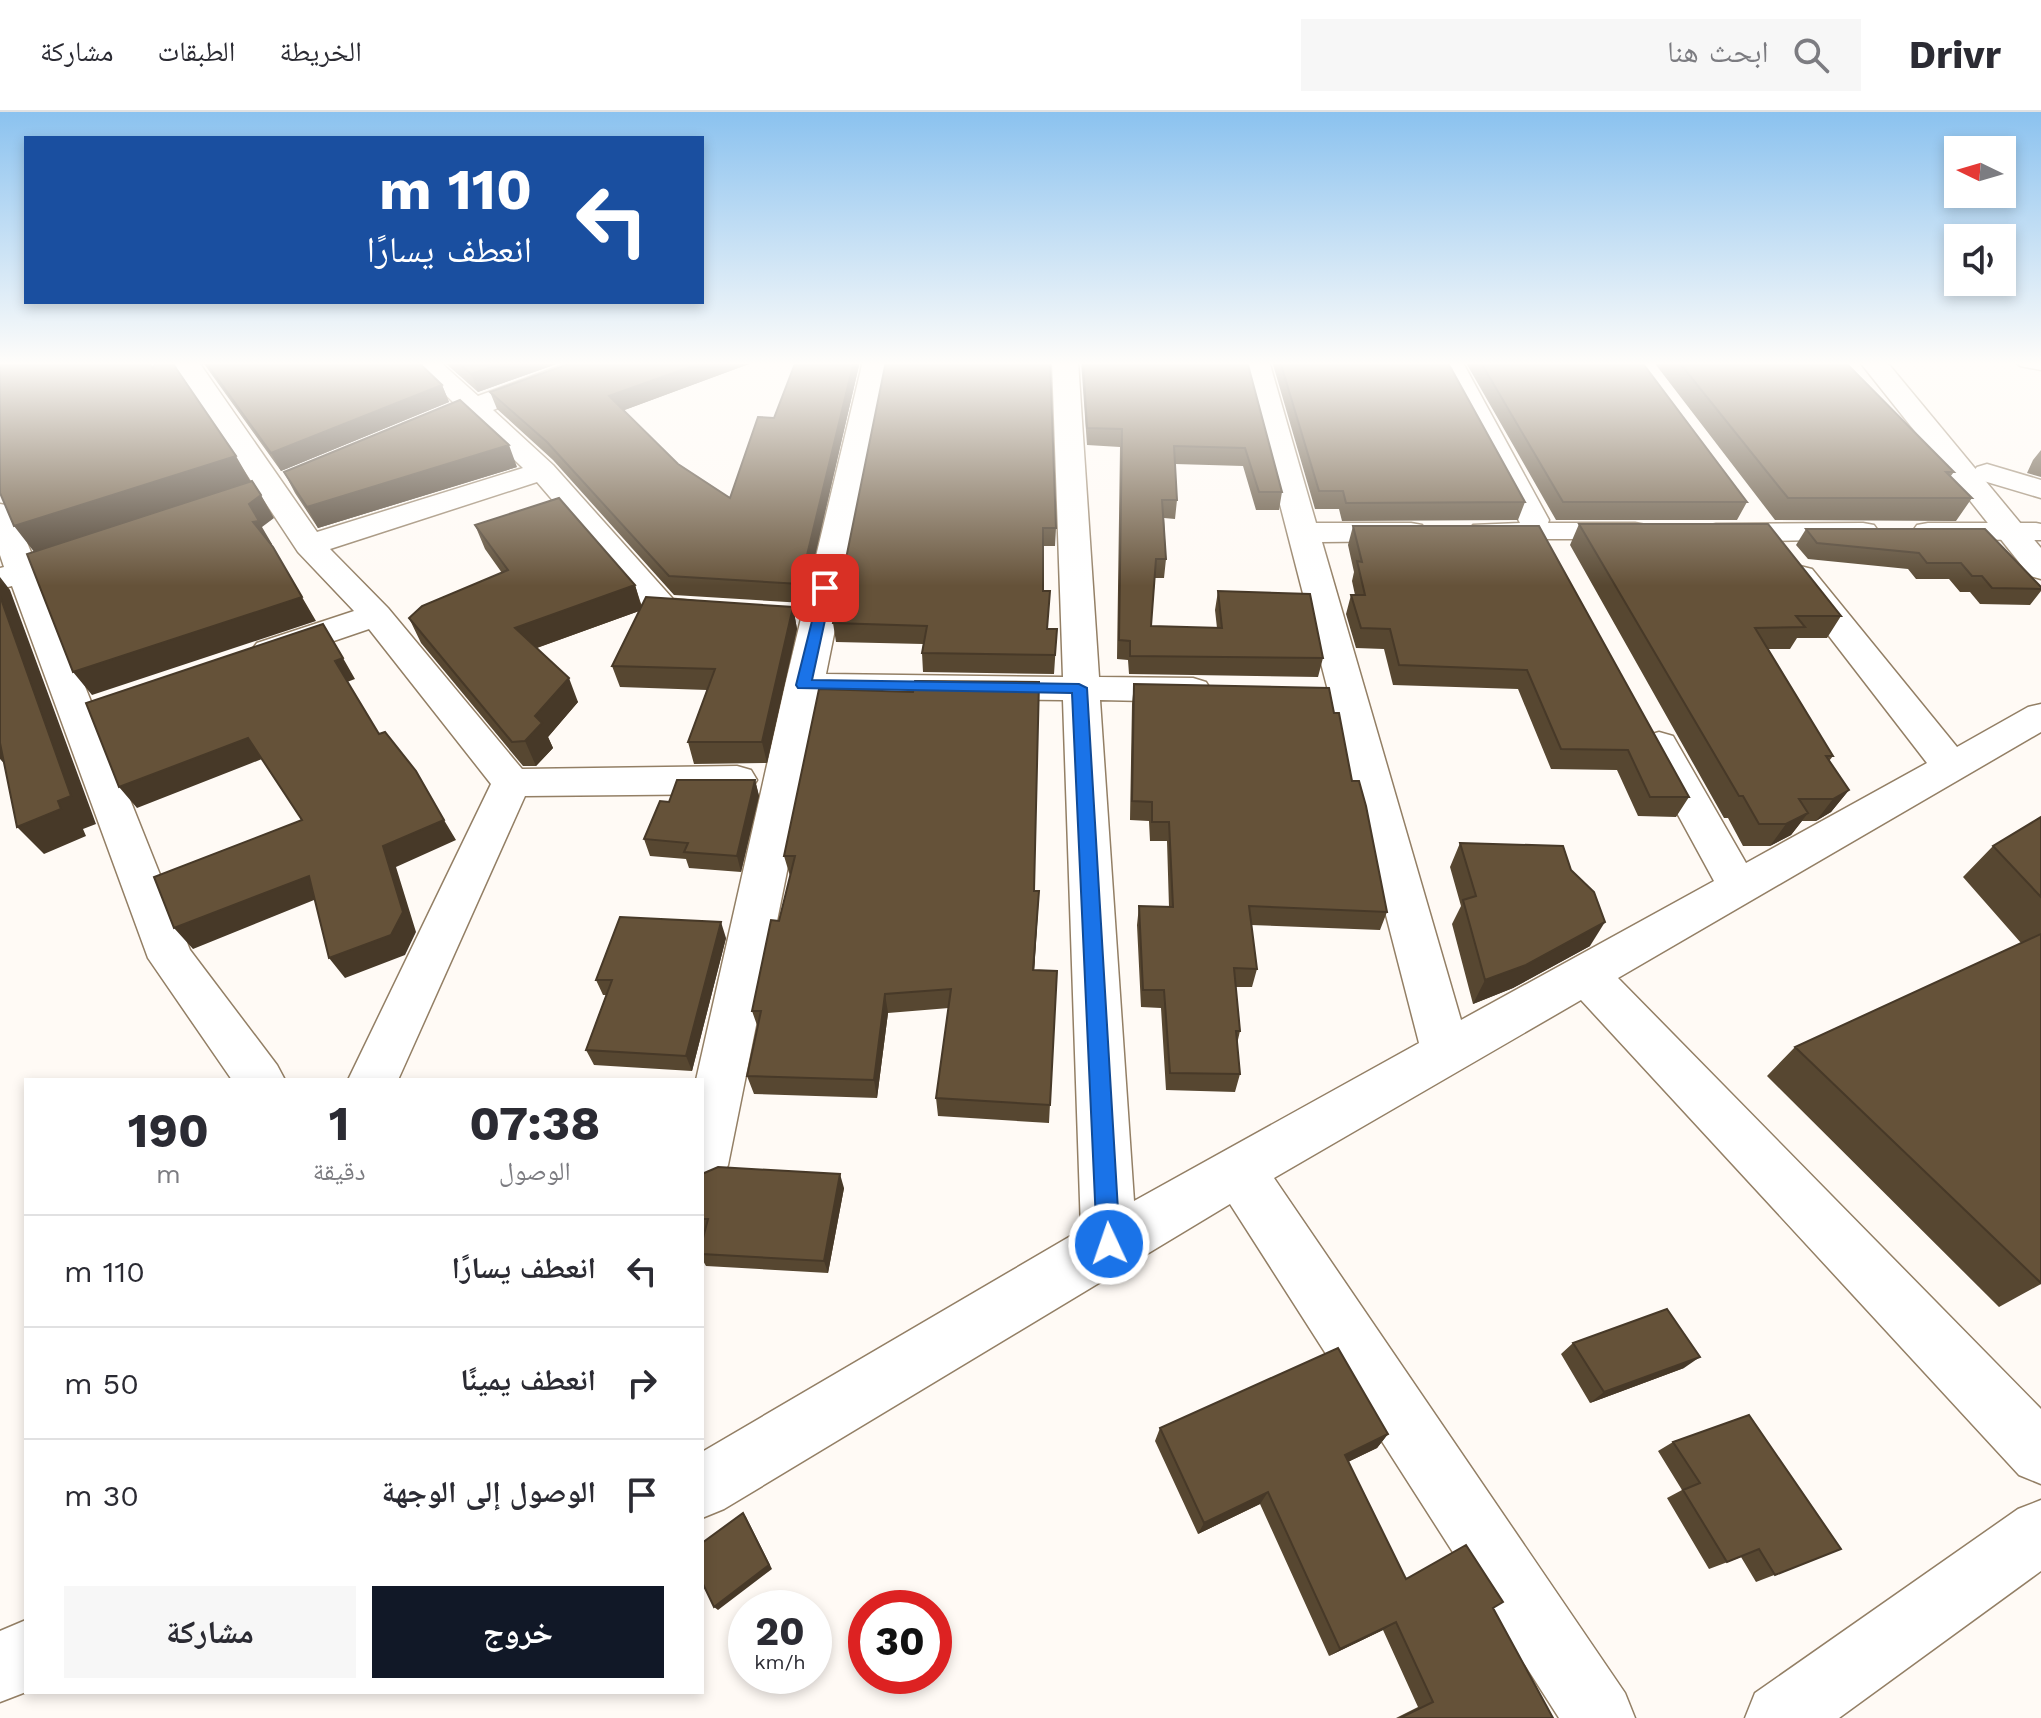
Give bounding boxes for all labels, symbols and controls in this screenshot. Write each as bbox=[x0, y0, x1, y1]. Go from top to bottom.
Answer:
search box bbox=[1301, 19, 1861, 91]
icon: search bbox=[1789, 33, 1833, 77]
text: Drivr bbox=[1909, 33, 2001, 77]
text: ابحث هنا bbox=[1667, 34, 1769, 69]
text: مشاركة bbox=[40, 35, 114, 68]
text: الطبقات bbox=[158, 35, 235, 68]
text: الخريطة bbox=[279, 35, 362, 68]
north arrow bbox=[1944, 136, 2016, 208]
map controls bbox=[1944, 136, 2016, 296]
text: 110 m bbox=[379, 157, 532, 223]
icon: left bbox=[560, 168, 664, 272]
button: sound bbox=[1944, 224, 2016, 296]
text: انعطف يسارًا bbox=[367, 229, 532, 271]
pin bbox=[791, 554, 859, 622]
icon: arrive bbox=[803, 566, 847, 610]
text: 1 bbox=[329, 1095, 349, 1152]
text: 07:38 bbox=[469, 1095, 600, 1152]
text: 190 bbox=[128, 1102, 209, 1159]
text: دقيقة bbox=[313, 1156, 366, 1186]
text: الوصول bbox=[499, 1156, 571, 1186]
text: m bbox=[156, 1159, 181, 1189]
position arrow bbox=[1067, 1202, 1151, 1286]
icon: left bbox=[620, 1249, 664, 1293]
text: انعطف يسارًا bbox=[451, 1250, 596, 1285]
text: 110 m bbox=[64, 1254, 145, 1289]
icon: right bbox=[620, 1361, 664, 1405]
text: انعطف يمينًا bbox=[460, 1362, 596, 1397]
text: 50 m bbox=[64, 1366, 139, 1401]
icon: arrive bbox=[620, 1473, 664, 1517]
text: الوصول إلى الوجهة bbox=[382, 1474, 596, 1509]
text: 30 m bbox=[64, 1478, 139, 1513]
button: مشاركة bbox=[64, 1586, 356, 1678]
button: خروج bbox=[372, 1586, 664, 1678]
speed limit sign: 30 bbox=[848, 1590, 952, 1694]
text: 20 bbox=[755, 1608, 805, 1655]
text: km/h bbox=[754, 1650, 806, 1674]

